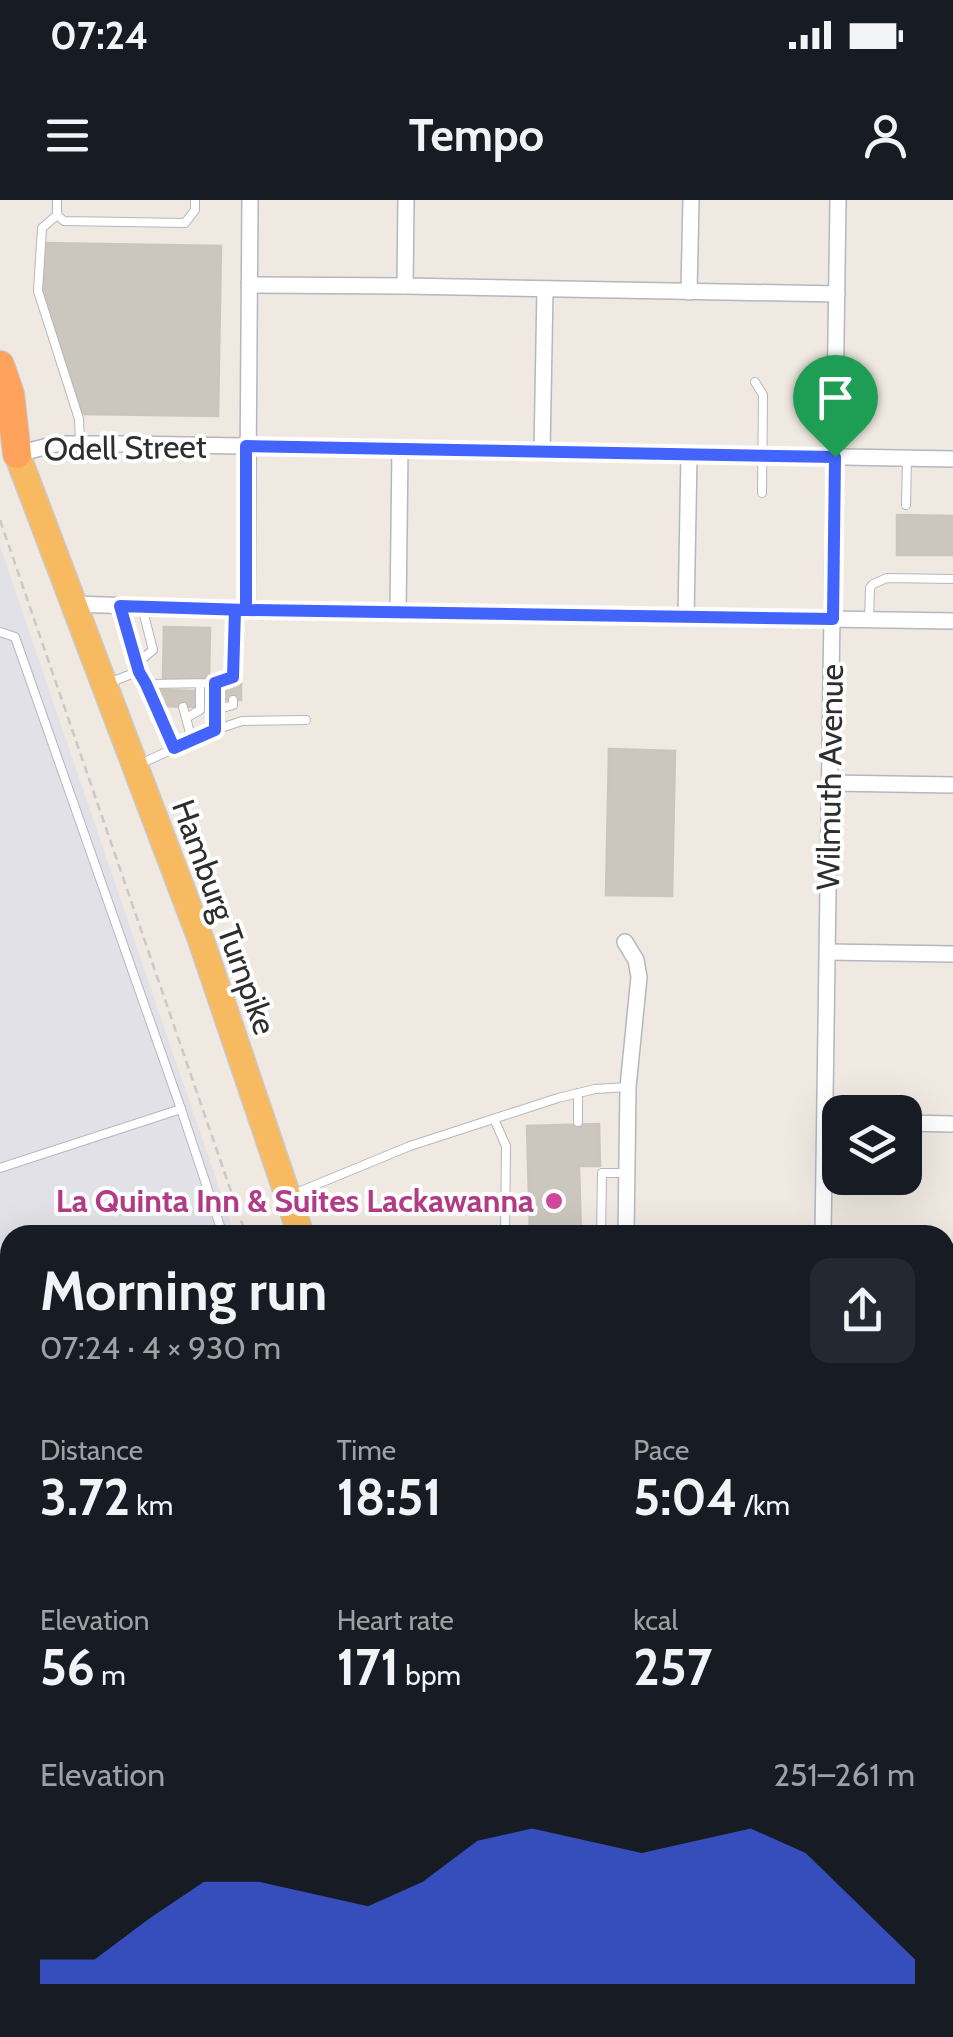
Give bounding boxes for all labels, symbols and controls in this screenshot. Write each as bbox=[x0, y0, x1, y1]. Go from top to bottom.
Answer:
text: 07:24 bbox=[50, 12, 148, 59]
icon: menu bbox=[40, 108, 95, 163]
text: Tempo bbox=[409, 108, 544, 162]
icon: person bbox=[858, 108, 913, 163]
pin bbox=[793, 355, 878, 458]
icon: arrive bbox=[808, 370, 863, 425]
street label: Odell Street bbox=[43, 427, 207, 468]
street label: Wilmuth Avenue bbox=[808, 664, 851, 890]
street label: Hamburg Turnpike bbox=[164, 794, 285, 1040]
map controls bbox=[822, 1095, 922, 1195]
button: layers bbox=[822, 1095, 922, 1195]
place label: La Quinta Inn & Suites Lackawanna bbox=[56, 1181, 534, 1220]
marker: La Quinta Inn & Suites Lackawanna bbox=[543, 1190, 565, 1212]
text: Morning run bbox=[40, 1257, 327, 1324]
button: share bbox=[810, 1258, 915, 1363]
text: 07:24 · 4 × 930 m bbox=[40, 1328, 281, 1367]
text: Distance bbox=[40, 1433, 143, 1467]
text: Time bbox=[337, 1433, 396, 1467]
text: Pace bbox=[633, 1433, 689, 1467]
text: 3.72 bbox=[40, 1467, 130, 1528]
text: 18:51 bbox=[337, 1467, 442, 1528]
text: 5:04 bbox=[633, 1467, 738, 1528]
text: km bbox=[130, 1488, 173, 1522]
text: /km bbox=[738, 1488, 790, 1522]
text: Elevation bbox=[40, 1603, 149, 1637]
text: Heart rate bbox=[337, 1603, 454, 1637]
text: kcal bbox=[633, 1603, 678, 1637]
text: 56 bbox=[40, 1637, 95, 1698]
text: 171 bbox=[337, 1637, 399, 1698]
text: 257 bbox=[633, 1637, 712, 1698]
text: m bbox=[95, 1658, 126, 1692]
text: bpm bbox=[399, 1658, 461, 1692]
text: Elevation bbox=[40, 1755, 165, 1794]
text: 251–261 m bbox=[773, 1755, 915, 1794]

